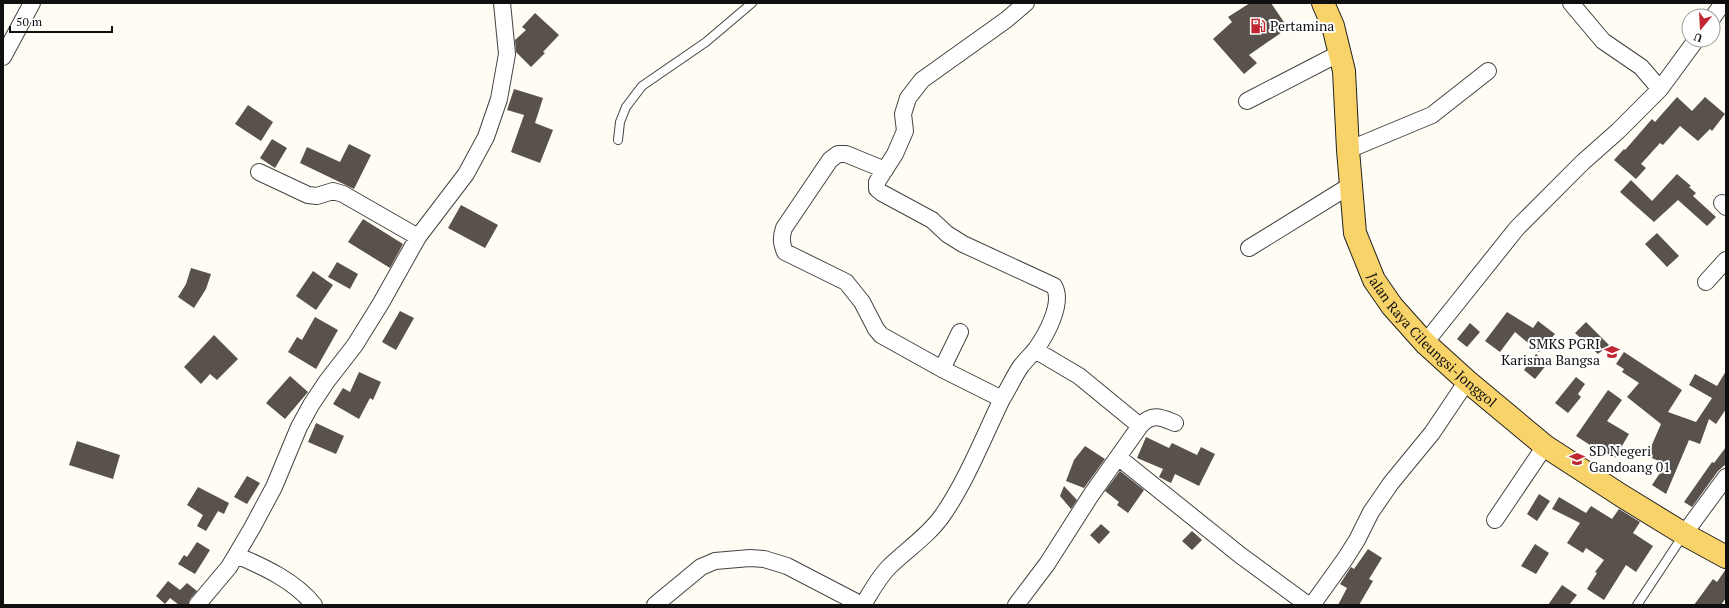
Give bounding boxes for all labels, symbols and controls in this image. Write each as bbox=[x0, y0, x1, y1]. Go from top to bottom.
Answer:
scale bar bbox=[10, 8, 112, 34]
north arrow bbox=[1681, 8, 1721, 48]
text: 50 m bbox=[16, 14, 43, 29]
place label: Pertamina bbox=[1270, 16, 1334, 35]
fuel station icon: Pertamina bbox=[1249, 17, 1267, 35]
text: U bbox=[1692, 30, 1704, 45]
street label: Jalan Raya Cileungsi-Jonggol bbox=[1363, 270, 1501, 411]
place label: SMKS PGRI Karisma Bangsa bbox=[1501, 334, 1600, 369]
school or university icon: SMKS PGRI Karisma Bangsa bbox=[1603, 343, 1621, 361]
place label: SD Negeri Gandoang 01 bbox=[1589, 441, 1671, 476]
school or university icon: SD Negeri Gandoang 01 bbox=[1568, 450, 1586, 468]

